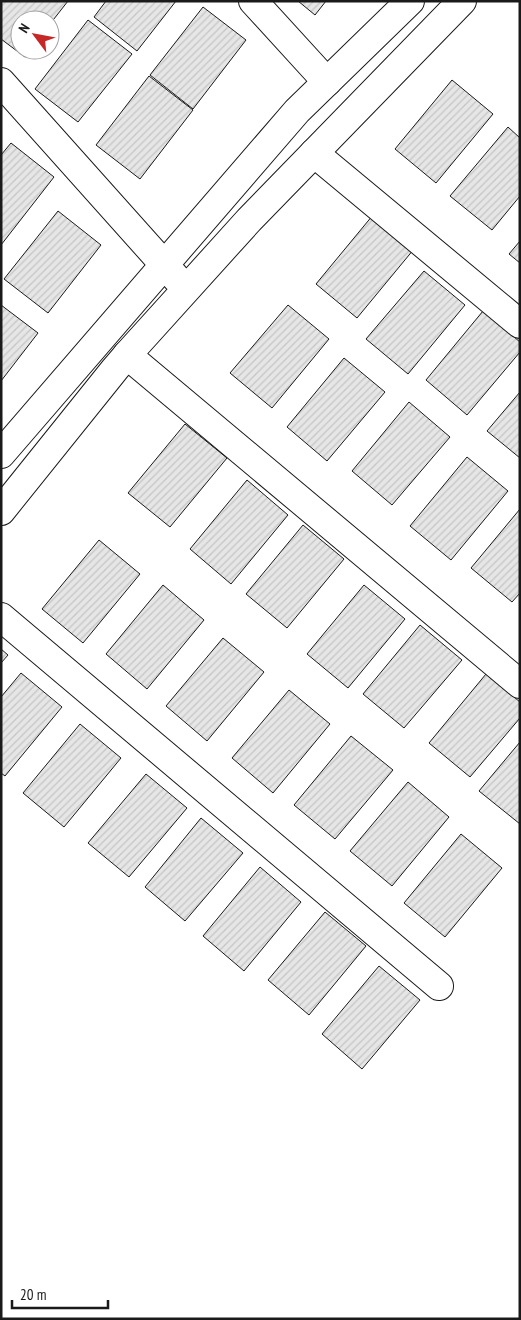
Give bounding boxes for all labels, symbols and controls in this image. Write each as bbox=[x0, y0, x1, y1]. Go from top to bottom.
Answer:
north arrow bbox=[10, 10, 60, 60]
text: N bbox=[14, 20, 34, 36]
scale bar bbox=[12, 1278, 109, 1310]
text: 20 m bbox=[20, 1285, 46, 1304]

